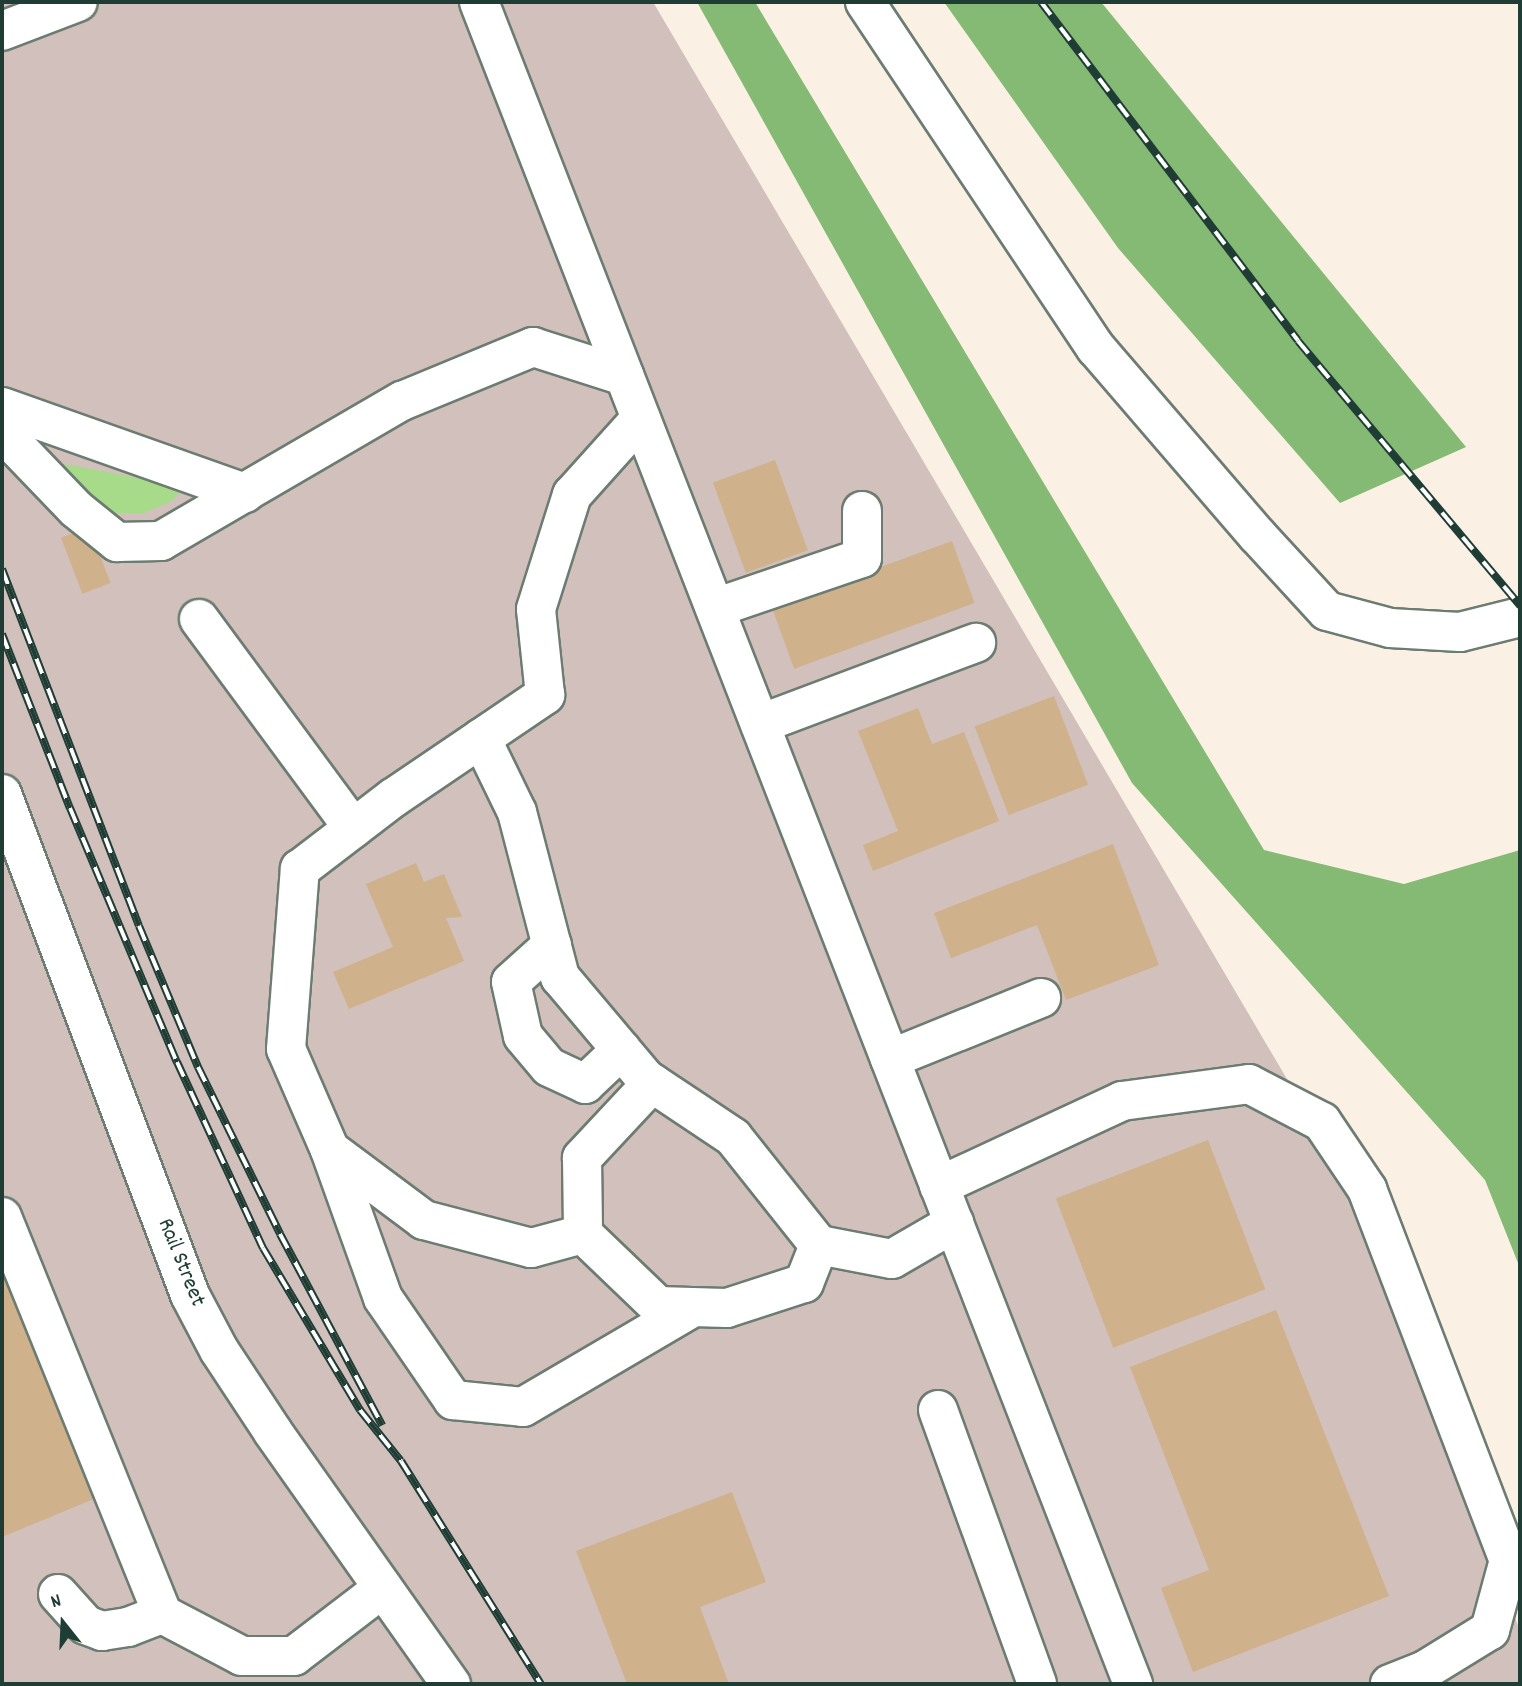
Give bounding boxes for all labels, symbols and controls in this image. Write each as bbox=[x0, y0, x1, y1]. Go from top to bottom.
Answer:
street label: Rail Street bbox=[150, 1215, 210, 1311]
north arrow bbox=[28, 1588, 98, 1658]
text: N bbox=[48, 1588, 65, 1617]

